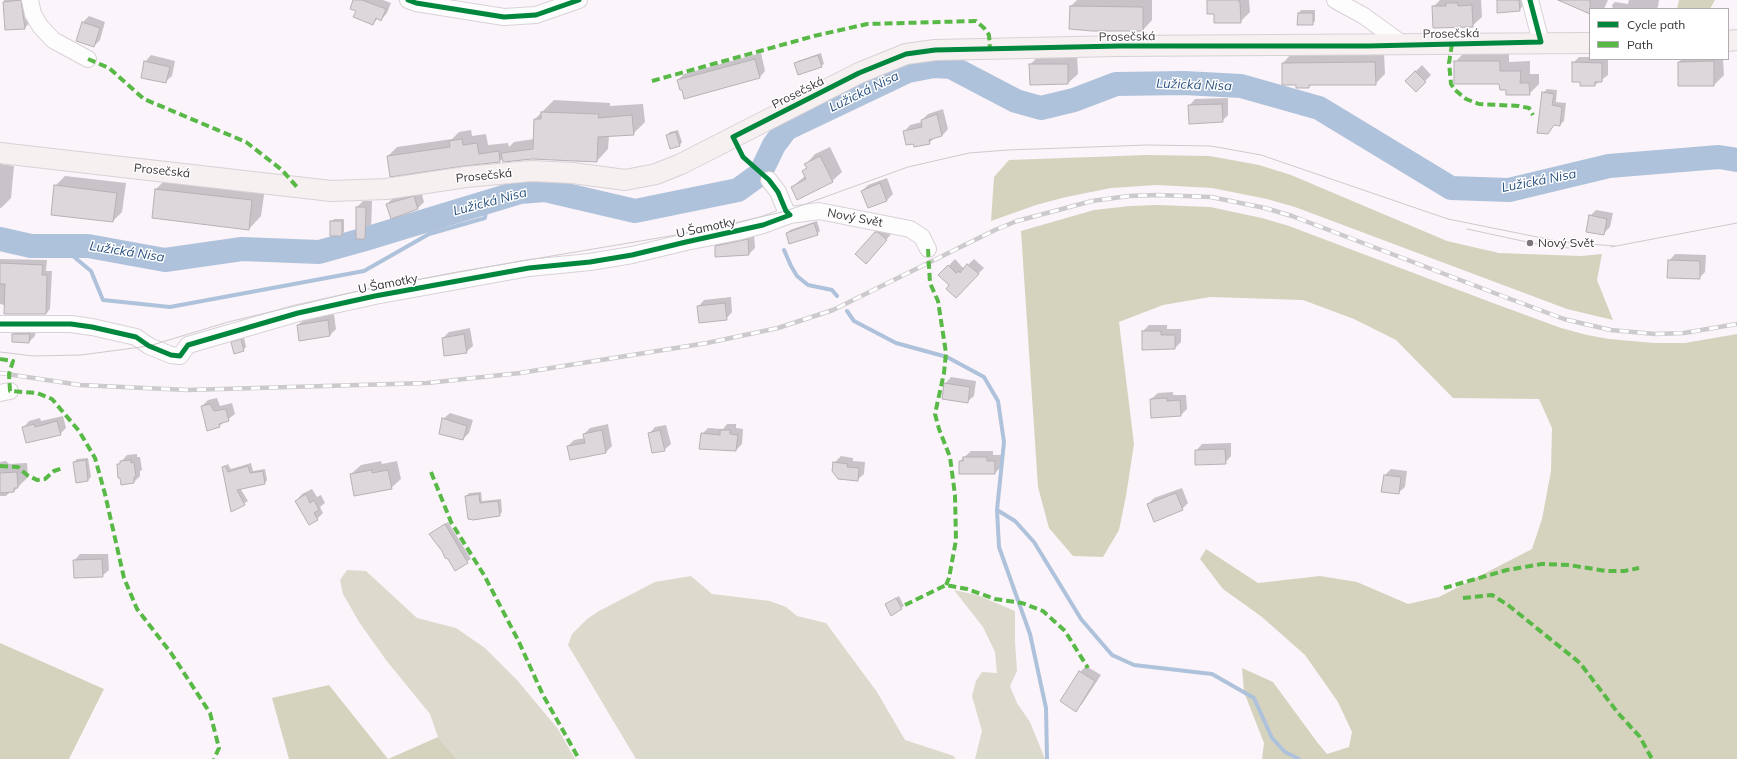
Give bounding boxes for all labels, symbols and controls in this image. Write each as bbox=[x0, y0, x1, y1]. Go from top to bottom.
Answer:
legend bbox=[1589, 8, 1729, 60]
text: Cycle path bbox=[1627, 17, 1685, 32]
street label: Prosečská bbox=[1423, 26, 1479, 42]
street label: Prosečská bbox=[1099, 29, 1155, 45]
text: Path bbox=[1627, 37, 1653, 52]
water label: Lužická Nisa bbox=[827, 68, 901, 116]
street label: Prosečská bbox=[770, 74, 826, 112]
water label: Lužická Nisa bbox=[1156, 76, 1232, 94]
street label: Prosečská bbox=[133, 161, 191, 181]
street label: Prosečská bbox=[455, 166, 513, 186]
water label: Lužická Nisa bbox=[1500, 166, 1578, 196]
water label: Lužická Nisa bbox=[451, 185, 529, 219]
street label: Nový Svět bbox=[826, 206, 884, 230]
street label: U Šamotky bbox=[675, 215, 737, 241]
place label: Nový Svět bbox=[1538, 236, 1594, 250]
water label: Lužická Nisa bbox=[88, 238, 166, 266]
marker: Nový Svět bbox=[1525, 238, 1535, 248]
street label: U Šamotky bbox=[357, 271, 419, 297]

